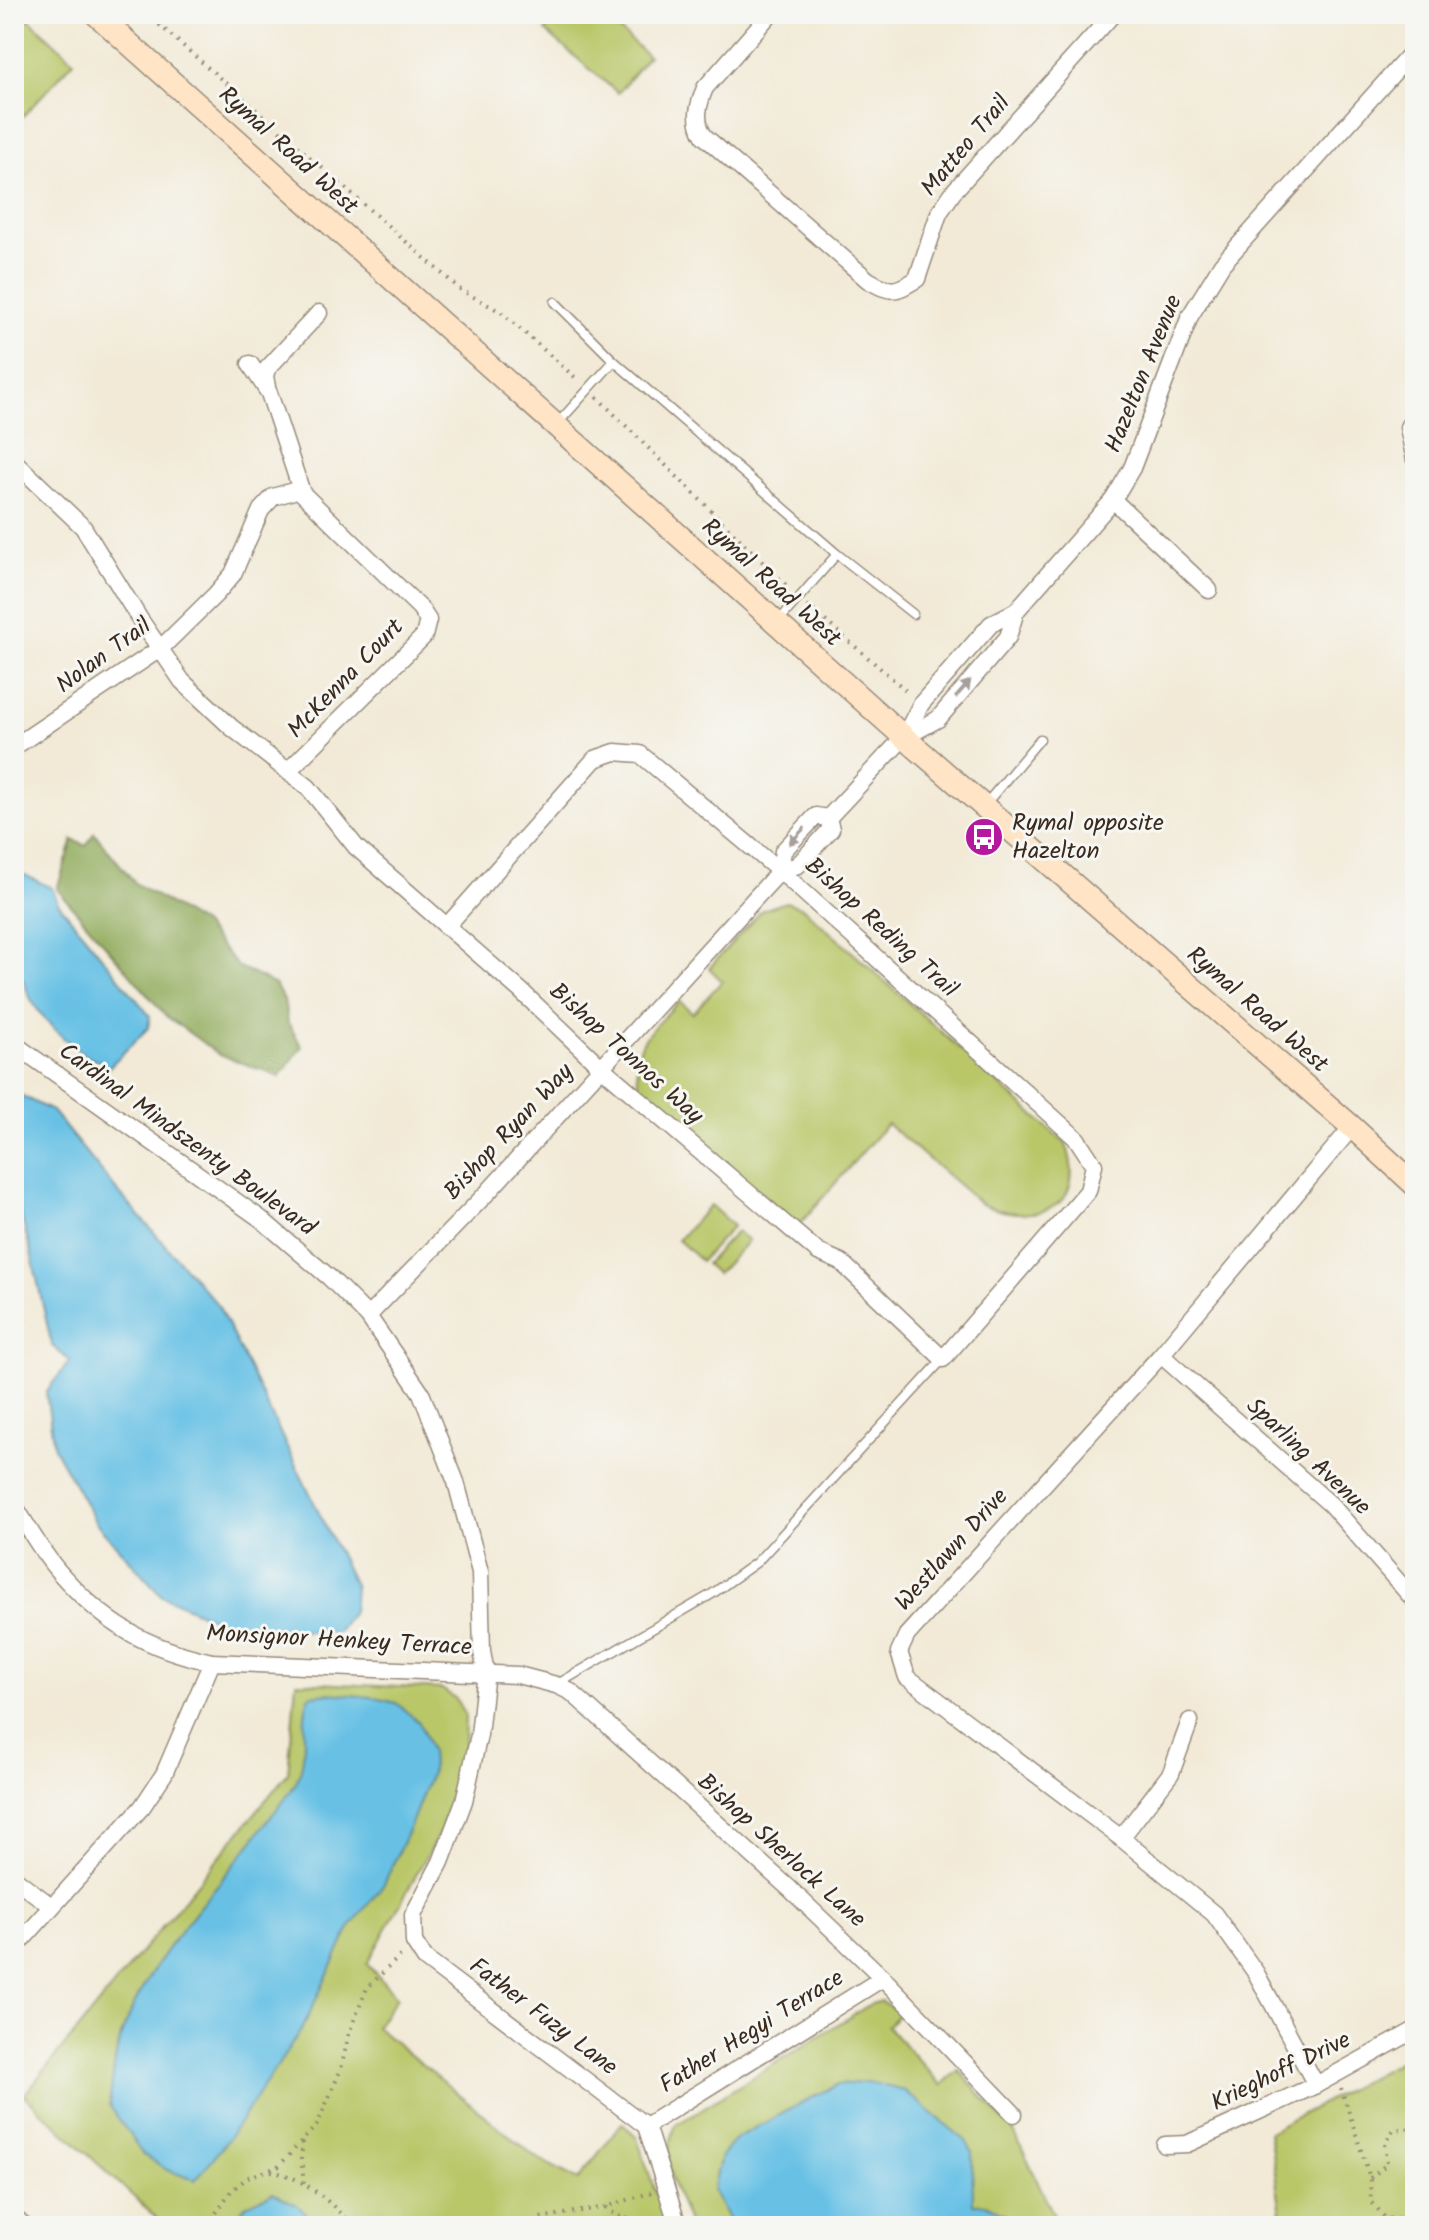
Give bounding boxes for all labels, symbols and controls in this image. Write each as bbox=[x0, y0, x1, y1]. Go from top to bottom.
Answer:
street label: Rymal Road West bbox=[209, 77, 368, 226]
street label: Matteo Trail bbox=[911, 86, 1021, 206]
street label: Hazelton Avenue bbox=[1094, 289, 1194, 459]
street label: Rymal Road West bbox=[692, 509, 851, 658]
street label: Nolan Trail bbox=[48, 608, 160, 704]
street label: McKenna Court bbox=[278, 609, 414, 748]
one-way arrow bbox=[954, 680, 971, 700]
place label: Rymal opposite Hazelton bbox=[1012, 804, 1164, 871]
bus stop icon: Rymal opposite Hazelton bbox=[963, 816, 1005, 858]
one-way arrow bbox=[788, 827, 806, 846]
street label: Bishop Reding Trail bbox=[795, 848, 967, 1008]
street label: Rymal Road West bbox=[1177, 937, 1337, 1084]
street label: Bishop Tonnos Way bbox=[540, 973, 713, 1135]
street label: Cardinal Mindszenty Boulevard bbox=[50, 1033, 325, 1248]
street label: Bishop Ryan Way bbox=[435, 1054, 584, 1210]
street label: Sparling Avenue bbox=[1236, 1388, 1380, 1526]
street label: Westlawn Drive bbox=[886, 1479, 1018, 1621]
street label: Monsignor Henkey Terrace bbox=[205, 1615, 473, 1667]
street label: Bishop Sherlock Lane bbox=[687, 1764, 875, 1938]
street label: Father Fuzy Lane bbox=[460, 1948, 626, 2086]
street label: Father Hegyi Terrace bbox=[652, 1959, 852, 2105]
street label: Krieghoff Drive bbox=[1204, 2021, 1358, 2123]

